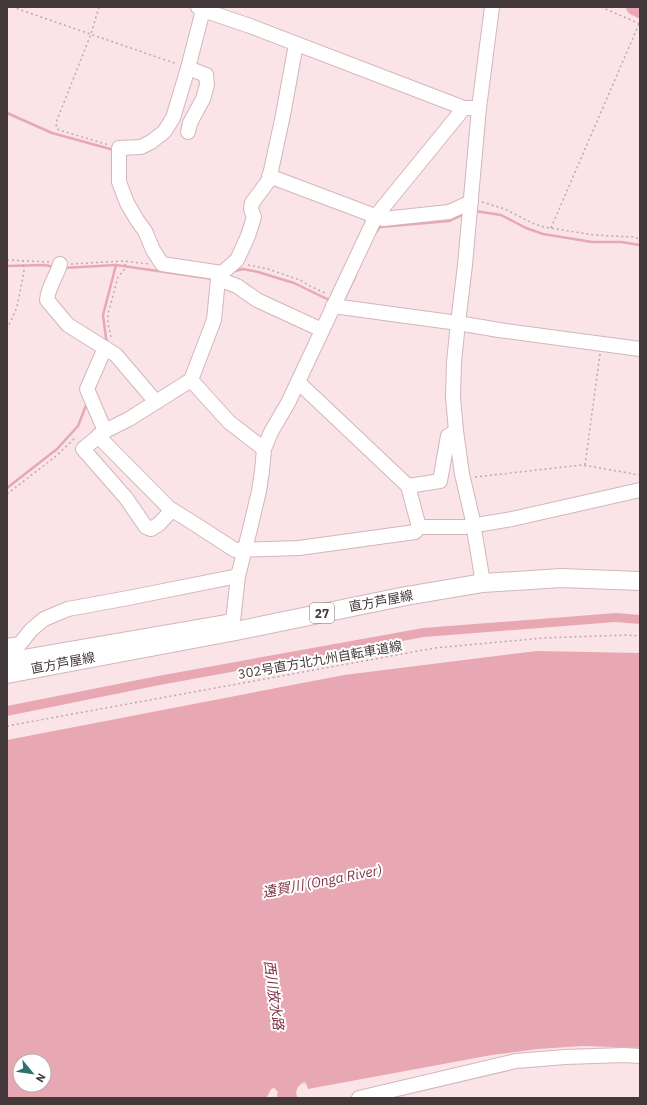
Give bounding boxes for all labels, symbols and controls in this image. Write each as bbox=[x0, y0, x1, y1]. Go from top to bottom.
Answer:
street label: 直方芦屋線 bbox=[347, 586, 415, 616]
road number: 27 bbox=[310, 603, 334, 623]
street label: 302号直方北九州自転車道線 bbox=[237, 637, 403, 683]
street label: 直方芦屋線 bbox=[29, 648, 97, 678]
water label: 遠賀川 (Onga River) bbox=[260, 861, 384, 901]
water label: 西川放水路 bbox=[260, 959, 288, 1032]
north arrow bbox=[12, 1053, 52, 1093]
text: N bbox=[33, 1071, 49, 1085]

